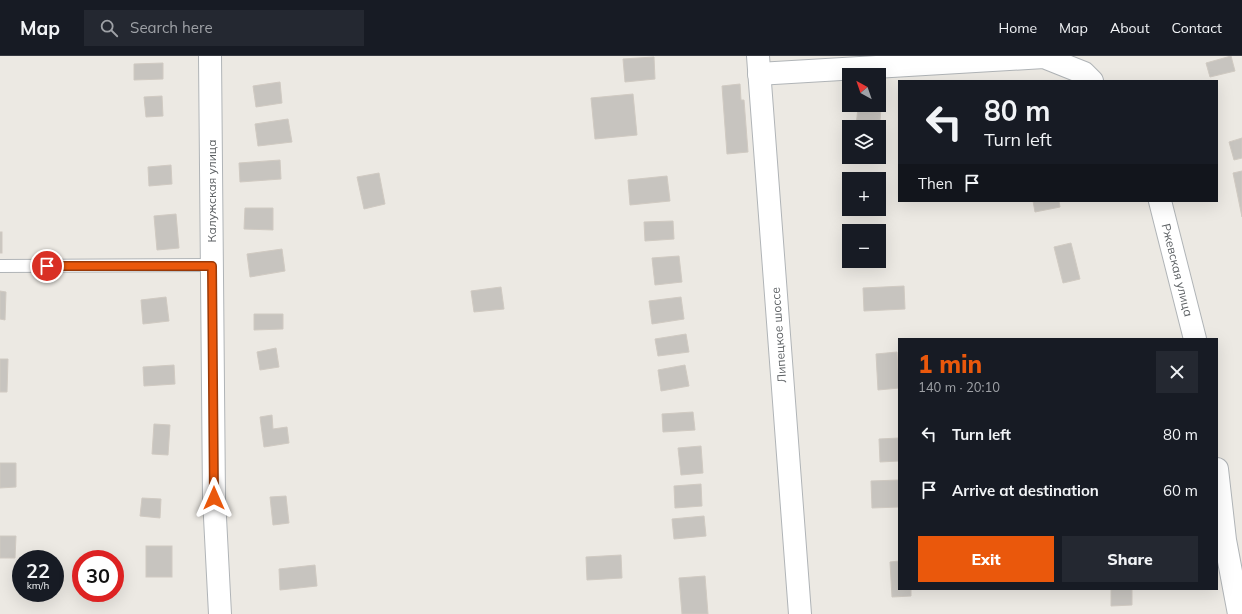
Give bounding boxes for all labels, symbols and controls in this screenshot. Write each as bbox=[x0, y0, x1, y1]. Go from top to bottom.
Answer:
search box bbox=[84, 10, 364, 46]
text: Map bbox=[20, 16, 60, 40]
icon: search bbox=[98, 17, 120, 39]
text: Search here bbox=[130, 18, 213, 37]
text: Home bbox=[998, 19, 1037, 37]
text: Map bbox=[1059, 19, 1088, 37]
text: About bbox=[1110, 19, 1150, 37]
text: Contact bbox=[1172, 19, 1222, 37]
north arrow bbox=[842, 68, 886, 112]
map controls bbox=[842, 68, 886, 268]
text: 80 m bbox=[984, 93, 1050, 128]
icon: left bbox=[918, 96, 970, 148]
button: layers bbox=[842, 120, 886, 164]
text: Turn left bbox=[984, 128, 1052, 151]
street label: Калужская улица bbox=[204, 140, 219, 242]
button: + bbox=[842, 172, 886, 216]
icon: arrive bbox=[961, 172, 983, 194]
text: Then bbox=[918, 174, 953, 193]
street label: Ржевская улица bbox=[1159, 222, 1196, 318]
button: − bbox=[842, 224, 886, 268]
pin bbox=[30, 249, 64, 283]
icon: arrive bbox=[36, 255, 58, 277]
street label: Липецкое шоссе bbox=[768, 286, 789, 384]
text: 1 min bbox=[918, 349, 982, 379]
button: close bbox=[1156, 351, 1198, 393]
text: 140 m · 20:10 bbox=[918, 379, 1000, 395]
icon: left bbox=[918, 423, 940, 445]
text: Turn left bbox=[952, 425, 1011, 444]
text: 80 m bbox=[1163, 425, 1198, 444]
position arrow bbox=[193, 477, 235, 519]
icon: arrive bbox=[918, 479, 940, 501]
text: Arrive at destination bbox=[952, 481, 1099, 500]
text: 60 m bbox=[1163, 481, 1198, 500]
button: Exit bbox=[918, 536, 1054, 582]
button: Share bbox=[1062, 536, 1198, 582]
speed limit sign: 30 bbox=[72, 550, 124, 602]
text: 22 bbox=[26, 558, 50, 583]
text: km/h bbox=[27, 579, 49, 592]

